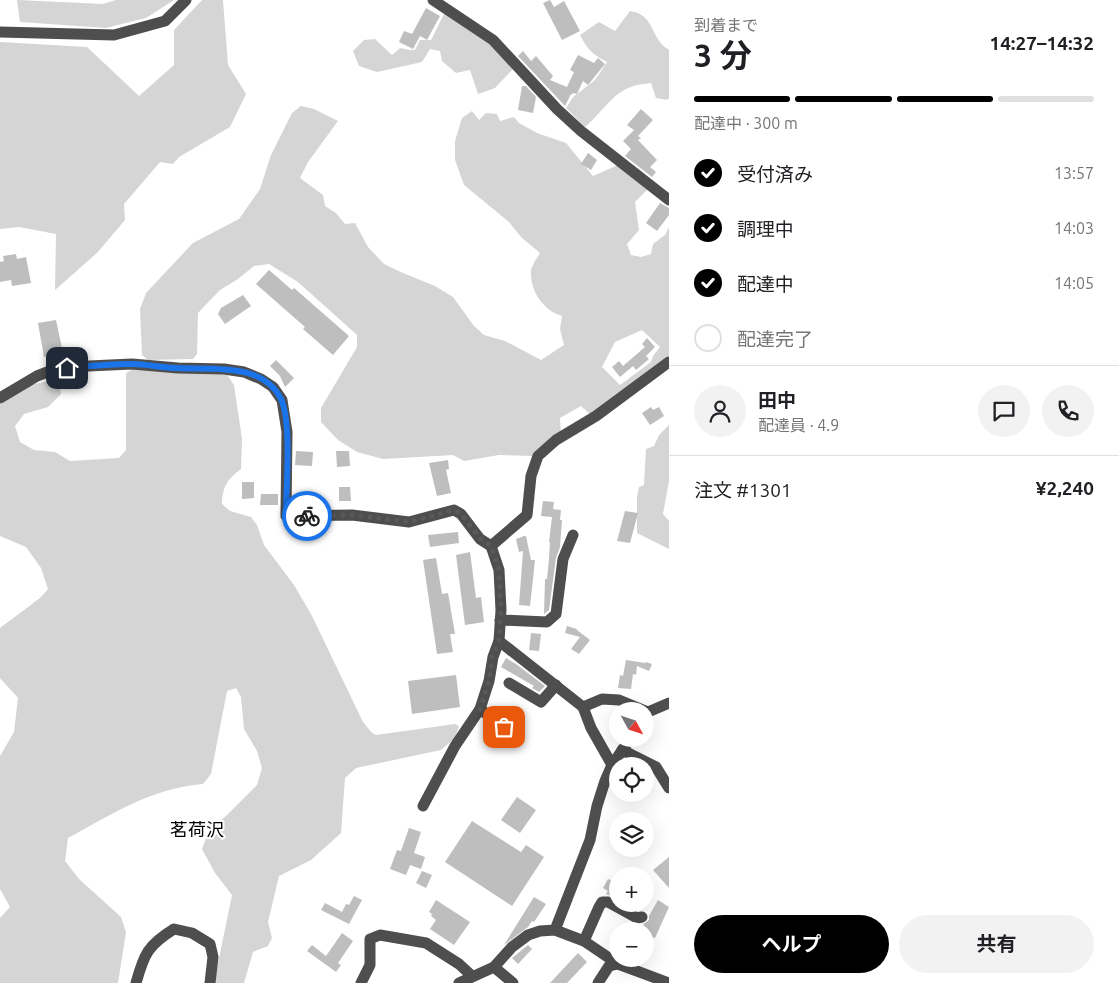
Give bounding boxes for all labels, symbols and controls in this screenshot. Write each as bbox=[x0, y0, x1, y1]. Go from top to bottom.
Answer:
text: 到着まで bbox=[694, 16, 758, 34]
text: 14:27–14:32 bbox=[989, 32, 1094, 54]
text: 3 分 bbox=[694, 37, 752, 73]
text: 配達中 · 300 m bbox=[694, 114, 798, 132]
icon: check bbox=[694, 159, 722, 187]
text: 受付済み bbox=[737, 163, 813, 185]
text: 13:57 bbox=[1054, 164, 1094, 182]
icon: check bbox=[694, 214, 722, 242]
text: 調理中 bbox=[737, 218, 794, 240]
text: 14:03 bbox=[1054, 219, 1094, 237]
icon: check bbox=[694, 269, 722, 297]
text: 配達中 bbox=[737, 273, 794, 295]
text: 14:05 bbox=[1054, 274, 1094, 292]
text: 配達完了 bbox=[737, 328, 813, 350]
pin bbox=[46, 347, 88, 389]
icon: home bbox=[53, 354, 81, 382]
button: person bbox=[694, 385, 746, 437]
button: chat bbox=[978, 385, 1030, 437]
button: phone bbox=[1042, 385, 1094, 437]
text: 田中 bbox=[758, 389, 796, 411]
text: 配達員 · 4.9 bbox=[758, 416, 839, 434]
text: ¥2,240 bbox=[1036, 477, 1094, 499]
text: 注文 #1301 bbox=[694, 479, 792, 501]
courier bbox=[282, 491, 332, 541]
icon: bike bbox=[293, 502, 321, 530]
north arrow bbox=[609, 702, 654, 748]
map controls bbox=[609, 702, 654, 967]
pin bbox=[483, 706, 525, 748]
icon: bag bbox=[490, 713, 518, 741]
button: locate bbox=[609, 757, 654, 802]
button: layers bbox=[609, 812, 654, 857]
district label: 茗荷沢 bbox=[170, 819, 224, 839]
button: + bbox=[609, 867, 654, 912]
button: ヘルプ bbox=[694, 915, 889, 973]
button: 共有 bbox=[899, 915, 1094, 973]
button: − bbox=[609, 922, 654, 967]

